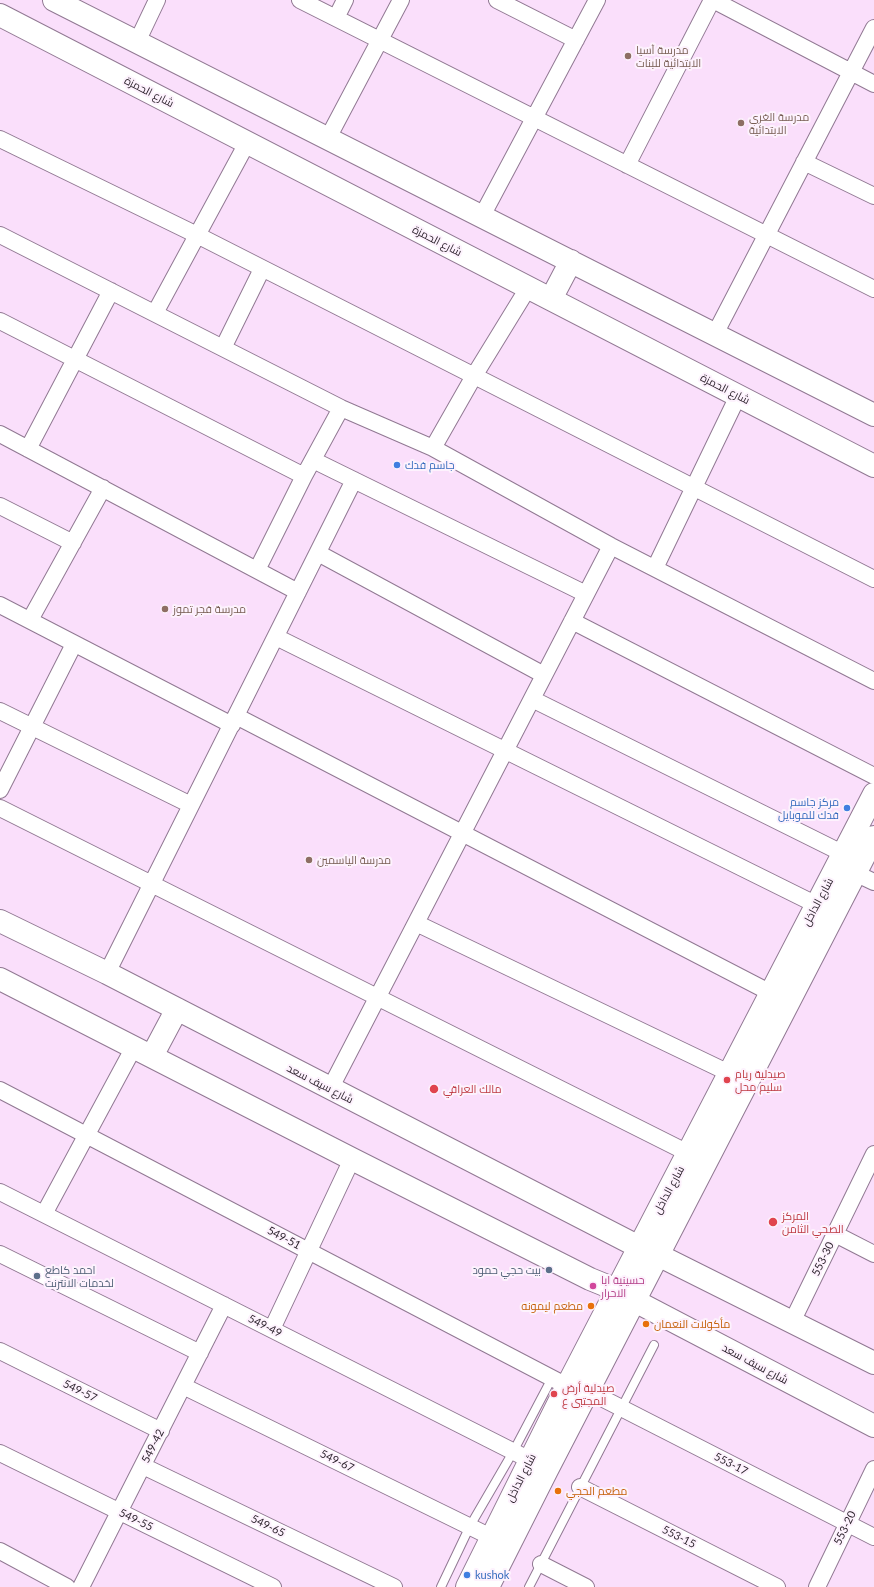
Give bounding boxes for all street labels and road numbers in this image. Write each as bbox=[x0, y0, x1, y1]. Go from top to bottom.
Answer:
street label: شارع الحمزة bbox=[122, 74, 176, 110]
street label: شارع الحمزة bbox=[410, 223, 464, 259]
street label: شارع الحمزة bbox=[698, 371, 752, 407]
street label: شارع الداخل bbox=[800, 876, 836, 928]
street label: شارع سيف سعد bbox=[285, 1062, 355, 1106]
street label: شارع الداخل bbox=[651, 1164, 687, 1216]
street label: 549-51 bbox=[265, 1224, 303, 1252]
street label: 553-30 bbox=[809, 1240, 837, 1278]
street label: 549-49 bbox=[246, 1312, 284, 1340]
street label: شارع سيف سعد bbox=[720, 1341, 790, 1387]
street label: 549-57 bbox=[61, 1377, 99, 1405]
street label: 549-42 bbox=[139, 1427, 167, 1465]
street label: 549-67 bbox=[318, 1447, 356, 1475]
street label: 553-17 bbox=[712, 1450, 750, 1478]
street label: شارع الداخل bbox=[503, 1452, 539, 1504]
street label: 549-55 bbox=[117, 1506, 155, 1534]
street label: 553-20 bbox=[831, 1509, 859, 1547]
street label: 549-65 bbox=[249, 1512, 287, 1540]
street label: 553-15 bbox=[660, 1523, 698, 1551]

